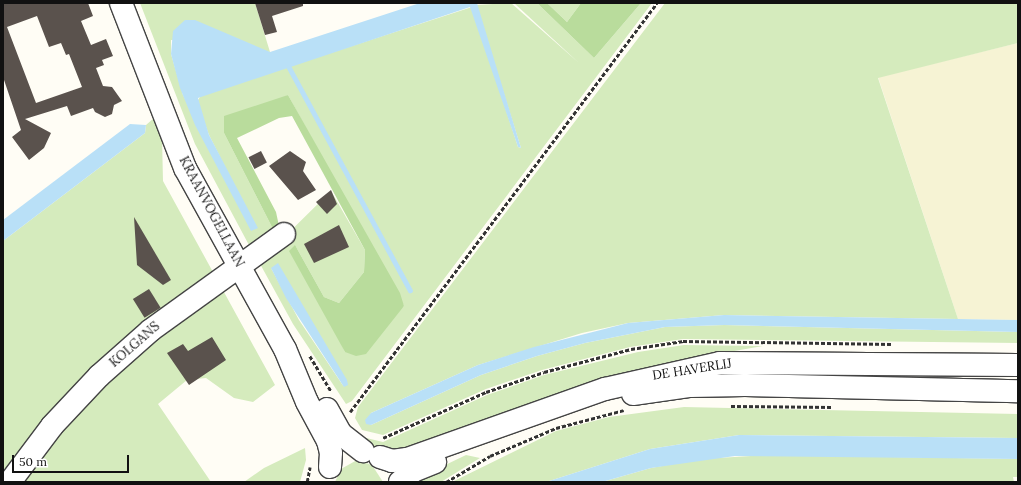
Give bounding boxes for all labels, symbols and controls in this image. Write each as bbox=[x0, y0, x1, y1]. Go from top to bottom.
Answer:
street label: KRAANVOGELLAAN bbox=[175, 154, 247, 270]
street label: KOLGANS bbox=[107, 319, 163, 371]
street label: DE HAVERLIJ bbox=[651, 356, 733, 384]
scale bar bbox=[14, 447, 131, 473]
text: 50 m bbox=[19, 454, 47, 469]

